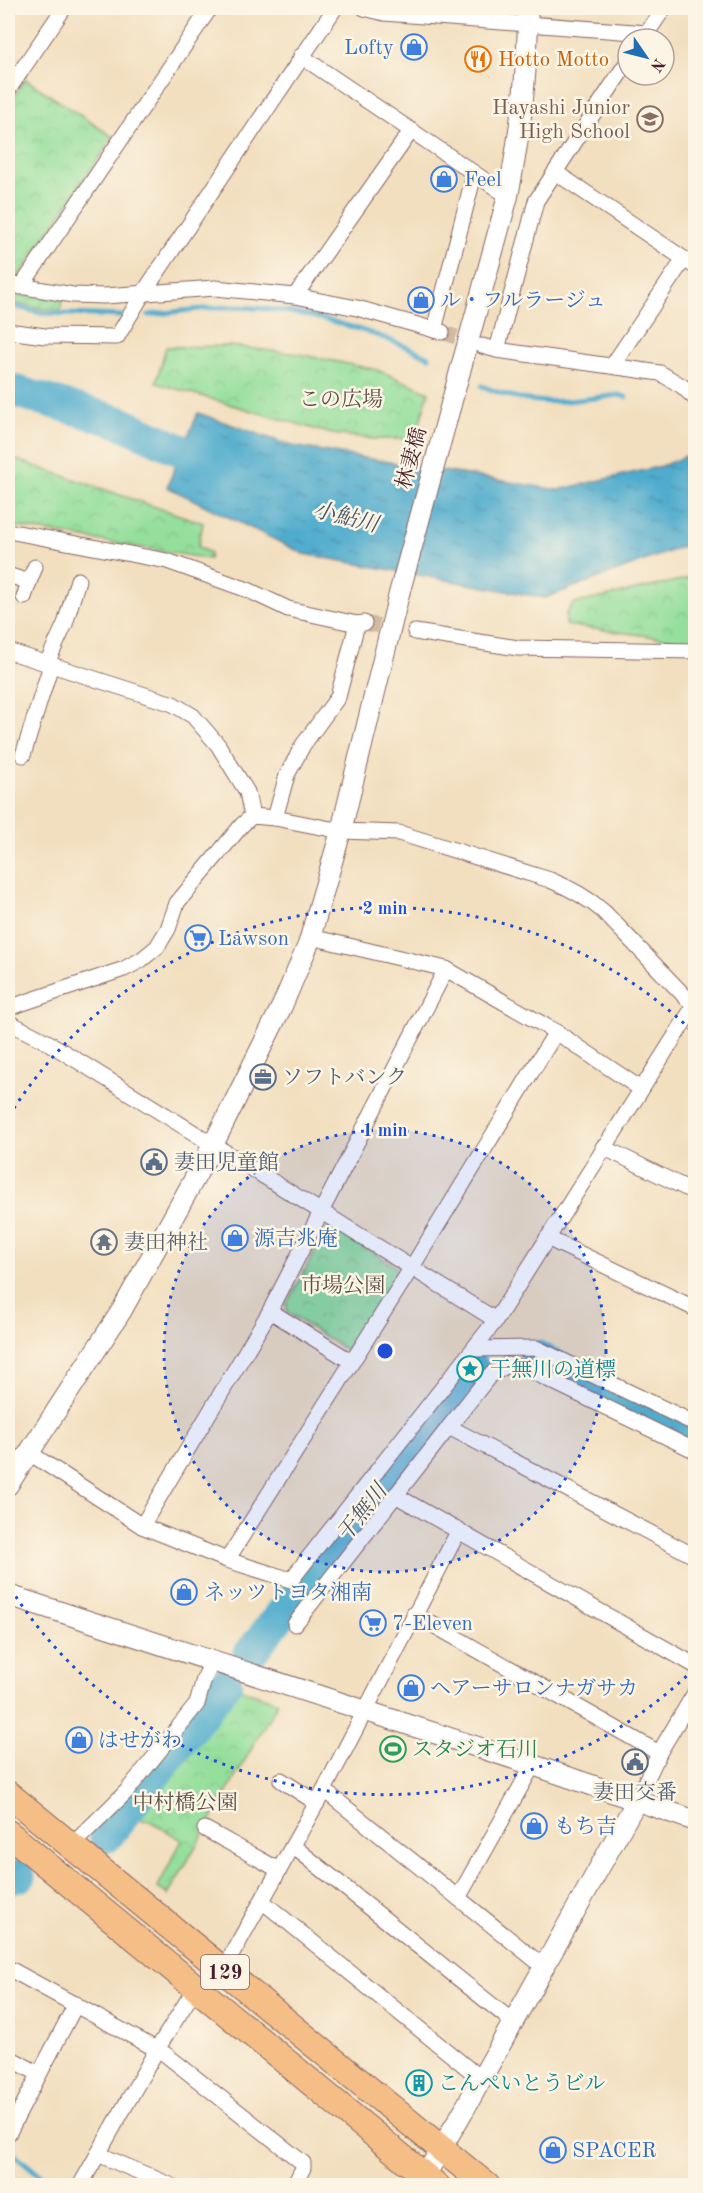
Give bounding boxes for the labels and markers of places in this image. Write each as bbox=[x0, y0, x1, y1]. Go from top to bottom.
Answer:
shop icon: Lofty bbox=[399, 32, 429, 62]
place label: Lofty bbox=[344, 38, 394, 59]
restaurant icon: Hotto Motto bbox=[463, 44, 493, 74]
place label: Hotto Motto bbox=[498, 50, 609, 71]
place label: Hayashi Junior High School bbox=[492, 98, 630, 143]
school or university icon: Hayashi Junior High School bbox=[635, 104, 665, 134]
shop icon: Feel bbox=[429, 164, 459, 194]
place label: Feel bbox=[464, 170, 502, 191]
shop icon: ル・フルラージュ bbox=[406, 285, 436, 315]
place label: ル・フルラージュ bbox=[440, 290, 606, 312]
supermarket icon: Lawson bbox=[183, 923, 213, 953]
place label: Lawson bbox=[218, 929, 289, 950]
office icon: ソフトバンク bbox=[248, 1062, 278, 1092]
place label: ソフトバンク bbox=[282, 1067, 407, 1089]
public building icon: 妻田児童館 bbox=[139, 1147, 169, 1177]
place label: 妻田児童館 bbox=[174, 1151, 279, 1174]
shop icon: 源吉兆庵 bbox=[220, 1223, 250, 1253]
temple icon: 妻田神社 bbox=[89, 1227, 119, 1257]
place label: 源吉兆庵 bbox=[254, 1227, 338, 1250]
place label: 妻田神社 bbox=[124, 1231, 208, 1254]
centre of rings bbox=[375, 1341, 395, 1361]
place icon: 干無川の道標 bbox=[455, 1354, 485, 1384]
place label: 干無川の道標 bbox=[490, 1358, 616, 1381]
shop icon: ネッツトヨタ湘南 bbox=[169, 1577, 199, 1607]
place label: ネッツトヨタ湘南 bbox=[204, 1581, 372, 1604]
supermarket icon: 7-Eleven bbox=[358, 1608, 388, 1638]
place label: 7-Eleven bbox=[392, 1614, 473, 1635]
shop icon: ヘアーサロンナガサカ bbox=[396, 1673, 426, 1703]
place label: ヘアーサロンナガサカ bbox=[430, 1678, 638, 1700]
shop icon: はせがわ bbox=[64, 1725, 94, 1755]
place label: はせがわ bbox=[98, 1730, 182, 1752]
sports icon: スタジオ石川 bbox=[378, 1734, 408, 1764]
place label: スタジオ石川 bbox=[412, 1738, 538, 1761]
public building icon: 妻田交番 bbox=[620, 1747, 650, 1777]
place label: 妻田交番 bbox=[593, 1781, 677, 1804]
shop icon: もち吉 bbox=[519, 1811, 549, 1841]
place label: もち吉 bbox=[554, 1815, 617, 1838]
building icon: こんぺいとうビル bbox=[404, 2068, 434, 2098]
place label: こんぺいとうビル bbox=[438, 2073, 606, 2095]
shop icon: SPACER bbox=[538, 2135, 568, 2165]
place label: SPACER bbox=[572, 2141, 656, 2162]

